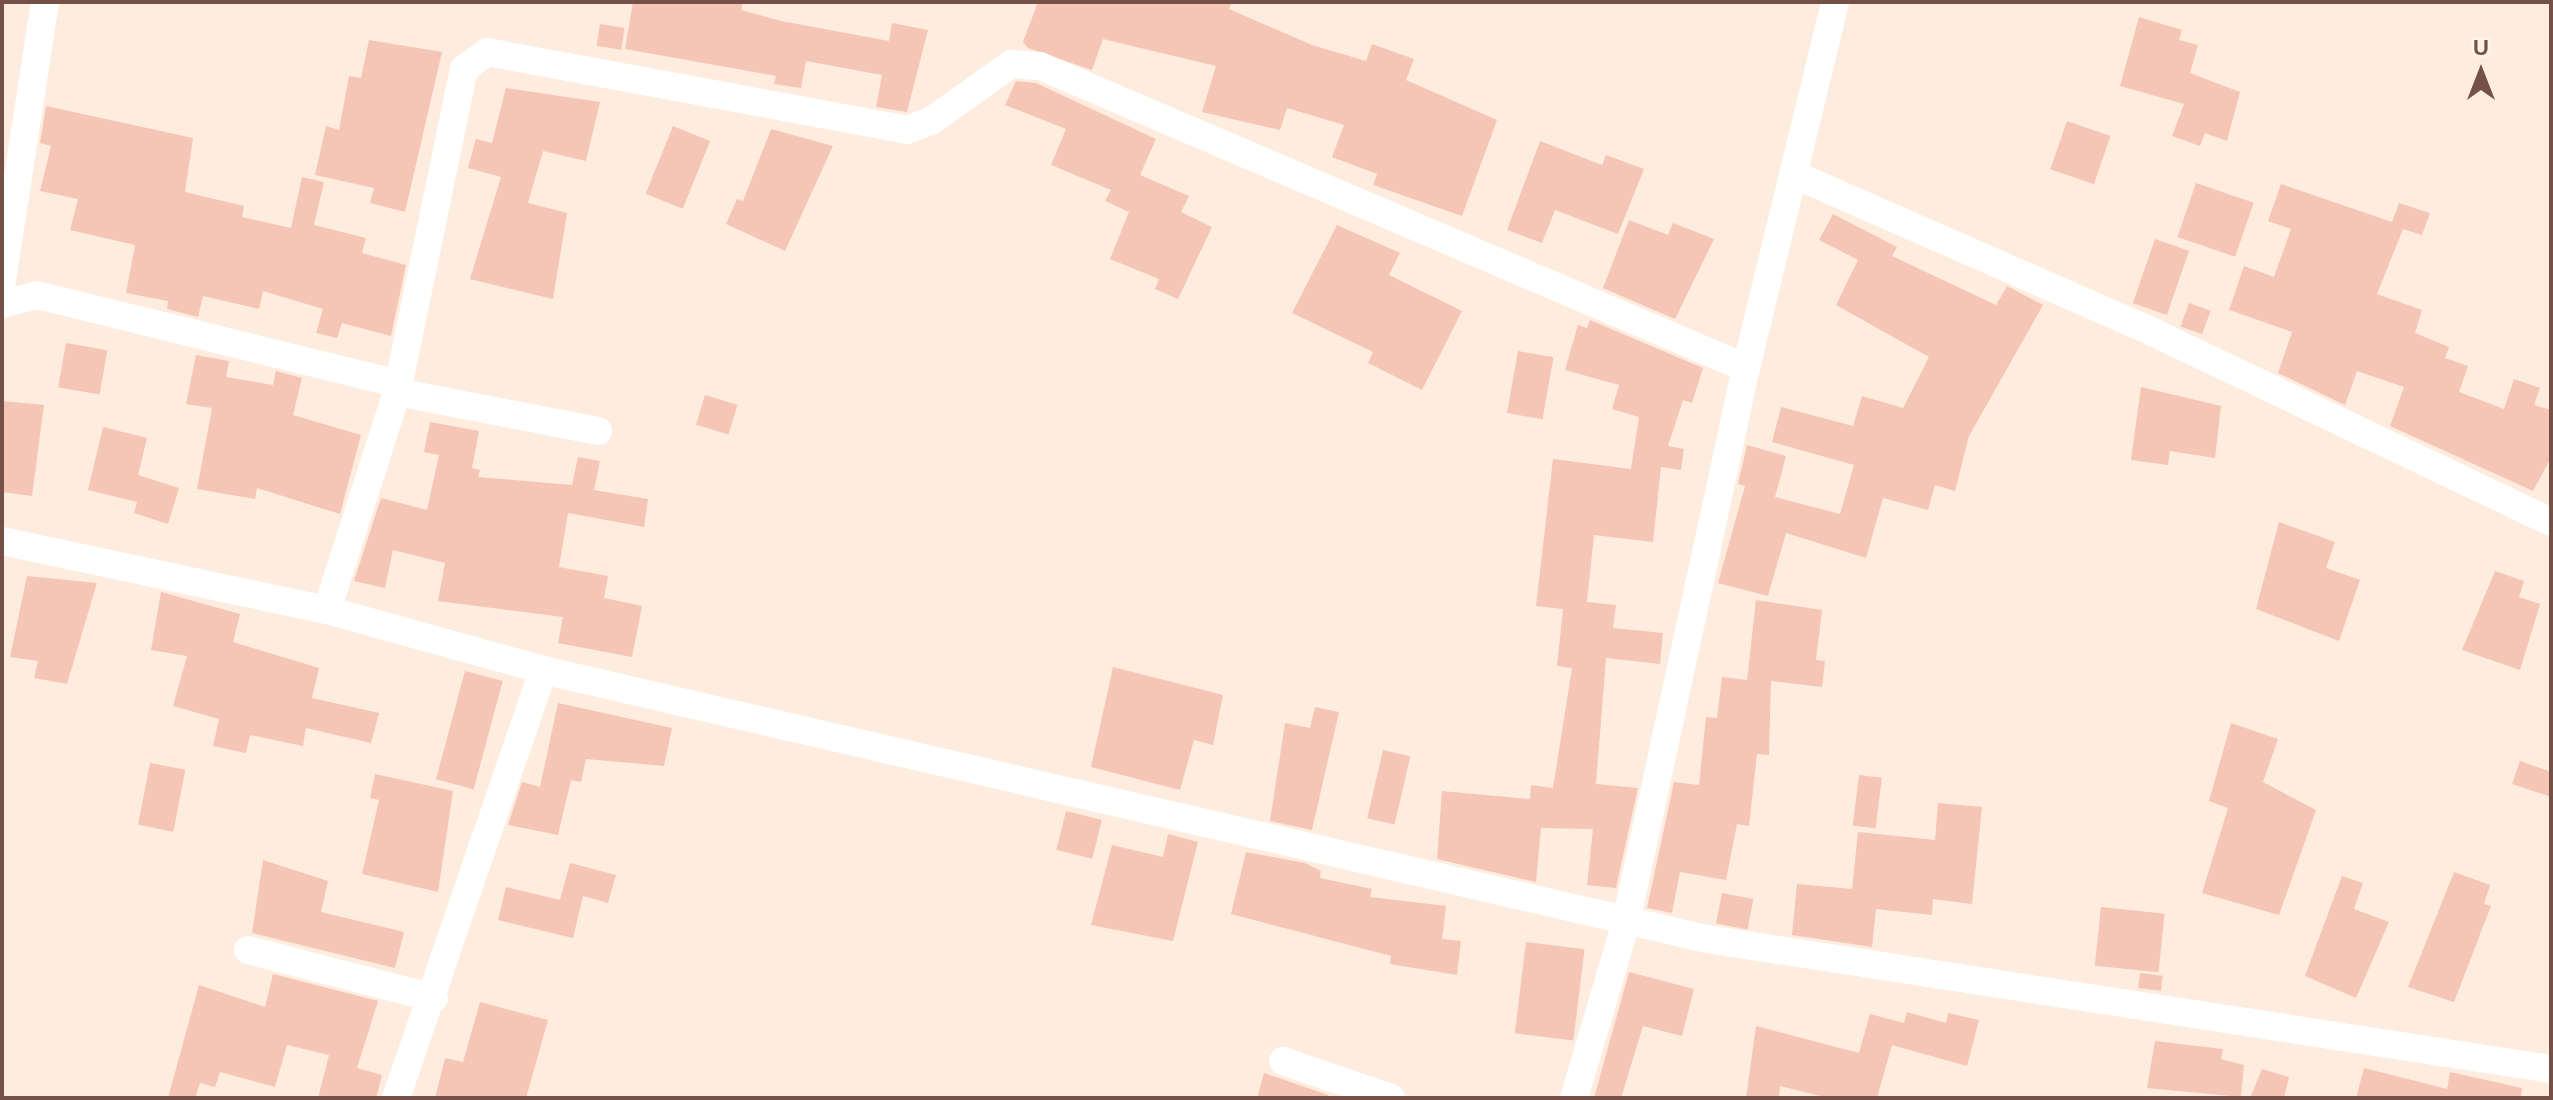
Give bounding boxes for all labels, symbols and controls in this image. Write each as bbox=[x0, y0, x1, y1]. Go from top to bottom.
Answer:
north arrow bbox=[2441, 32, 2521, 112]
text: U bbox=[2473, 35, 2489, 60]

